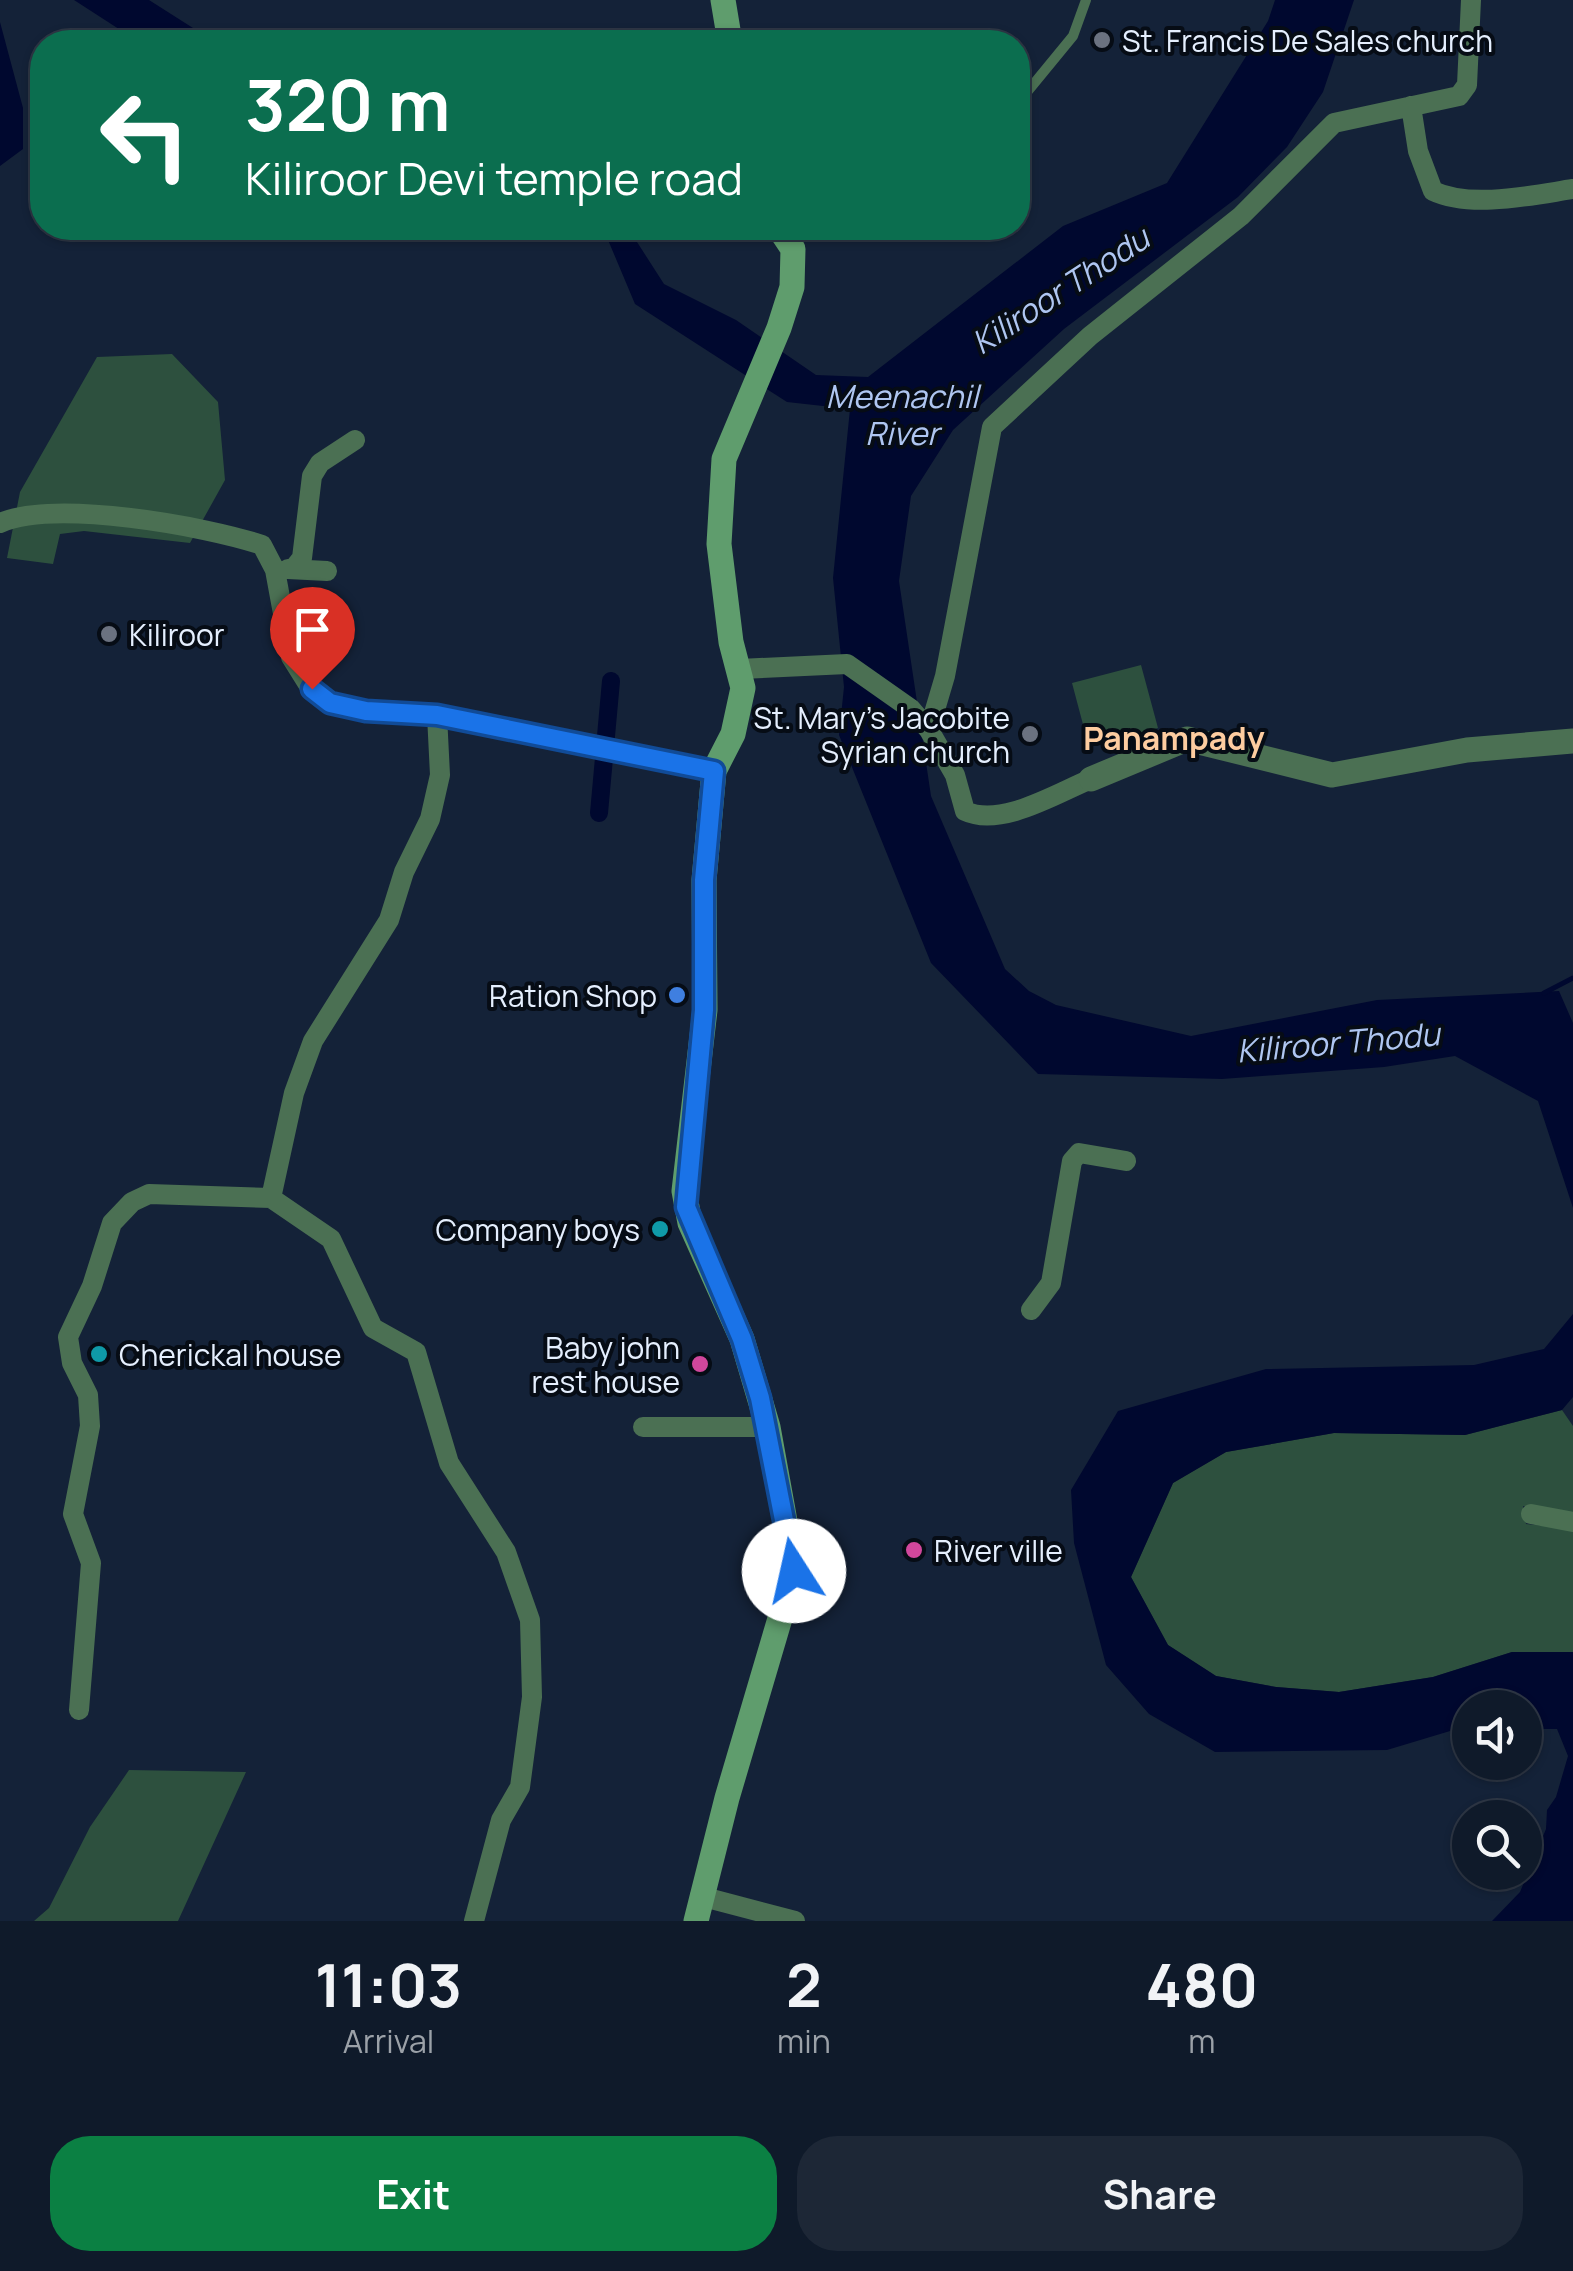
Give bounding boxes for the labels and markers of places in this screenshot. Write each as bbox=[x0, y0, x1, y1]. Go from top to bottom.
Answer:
place label: St. Francis De Sales church bbox=[1122, 20, 1493, 61]
marker: St. Francis De Sales church bbox=[1091, 29, 1113, 51]
pin bbox=[270, 587, 355, 690]
place label: Kiliroor bbox=[129, 614, 225, 655]
marker: Kiliroor bbox=[98, 623, 120, 645]
place label: St. Mary's Jacobite Syrian church bbox=[753, 697, 1010, 772]
marker: St. Mary's Jacobite Syrian church bbox=[1019, 723, 1041, 745]
place label: Ration Shop bbox=[489, 975, 657, 1016]
marker: Ration Shop bbox=[666, 984, 688, 1006]
place label: Company boys bbox=[435, 1209, 640, 1250]
marker: Company boys bbox=[649, 1218, 671, 1240]
place label: Baby john rest house bbox=[532, 1327, 680, 1402]
place label: Cherickal house bbox=[119, 1334, 341, 1375]
marker: Cherickal house bbox=[88, 1343, 110, 1365]
marker: Baby john rest house bbox=[689, 1353, 711, 1375]
place label: River ville bbox=[934, 1530, 1063, 1571]
marker: River ville bbox=[903, 1539, 925, 1561]

